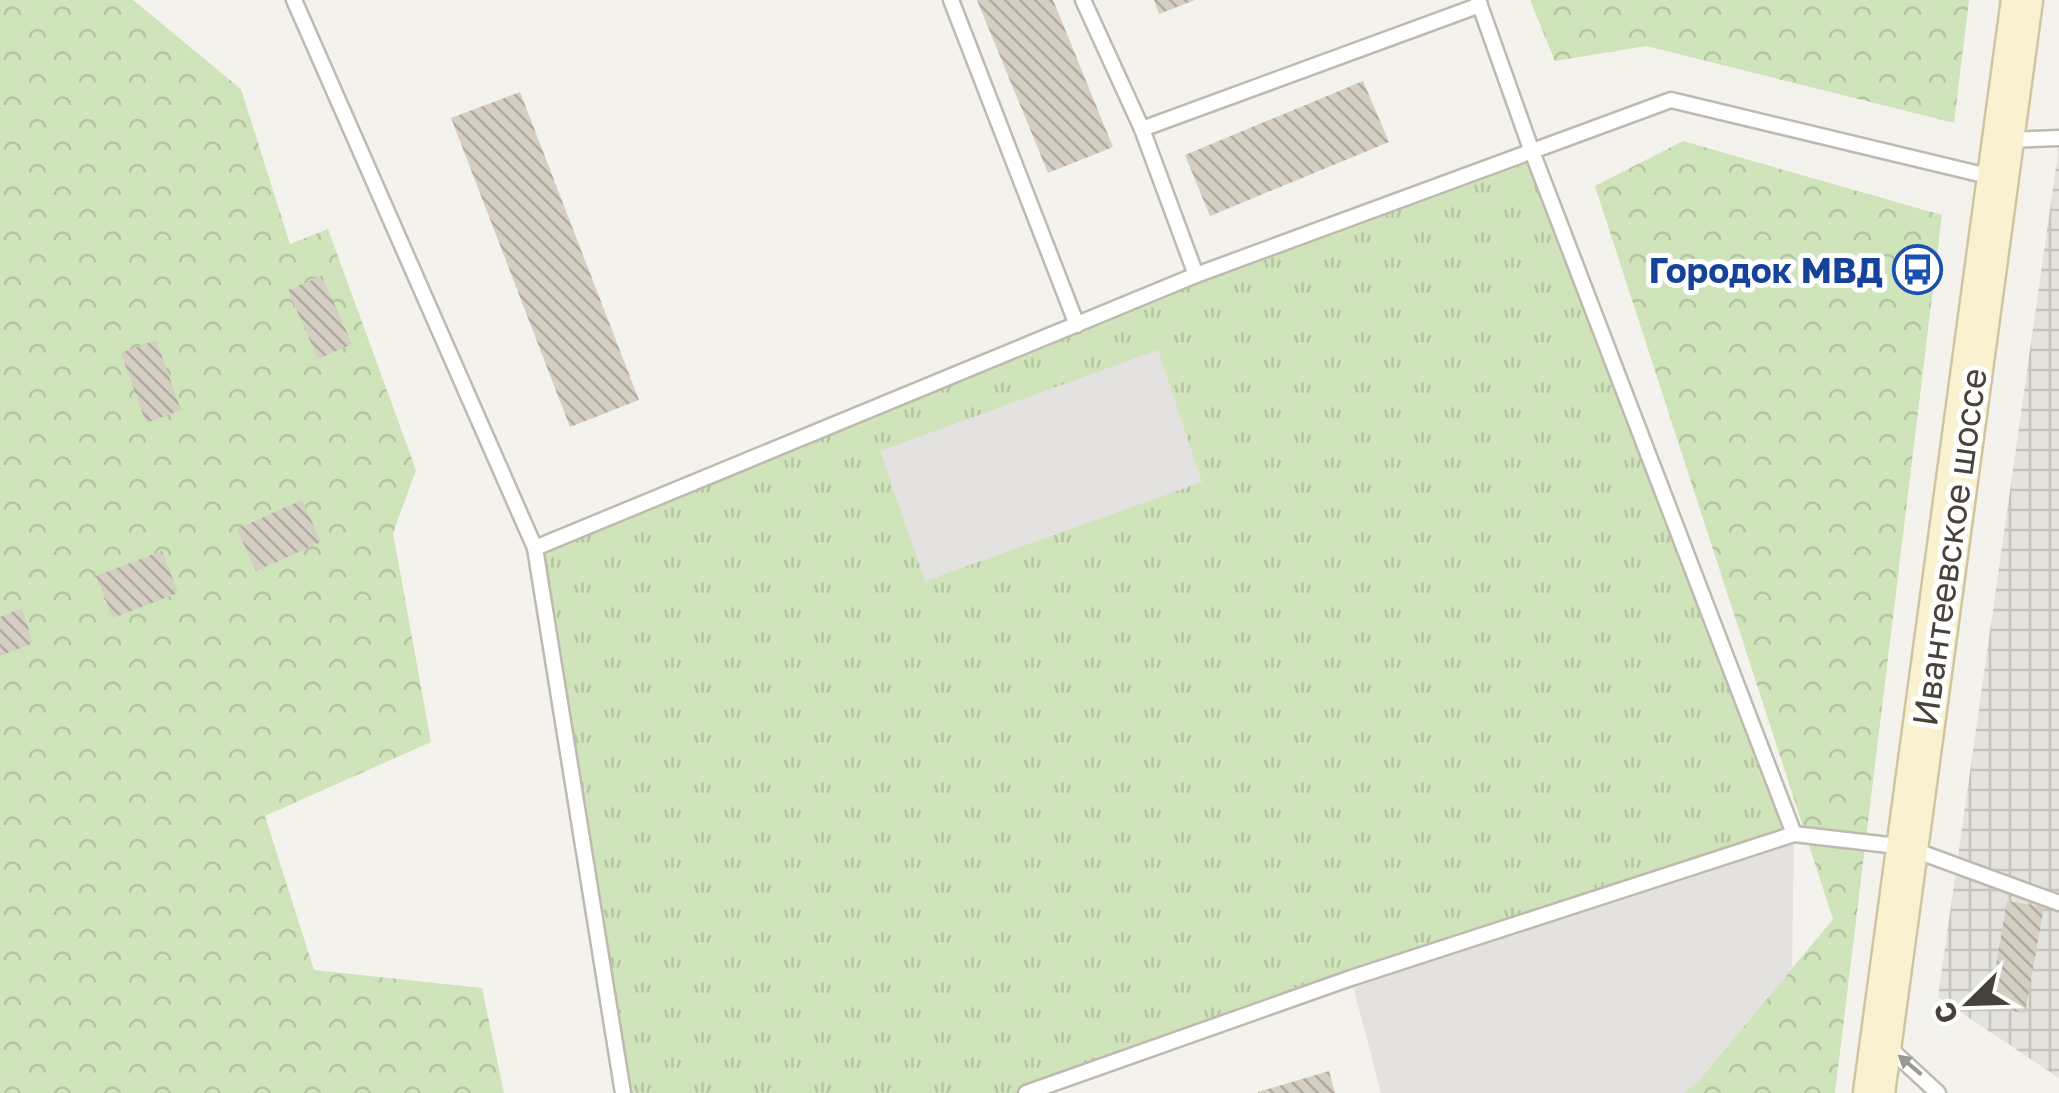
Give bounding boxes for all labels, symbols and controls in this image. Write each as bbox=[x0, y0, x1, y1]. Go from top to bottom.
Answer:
bus stop icon: Городок МВД bbox=[1892, 244, 1944, 296]
place label: Городок МВД bbox=[1649, 249, 1883, 291]
street label: Ивантеевское шоссе bbox=[1903, 365, 1995, 729]
north arrow bbox=[1919, 953, 2019, 1053]
text: С bbox=[1926, 997, 1965, 1029]
one-way arrow bbox=[1897, 1055, 1922, 1076]

